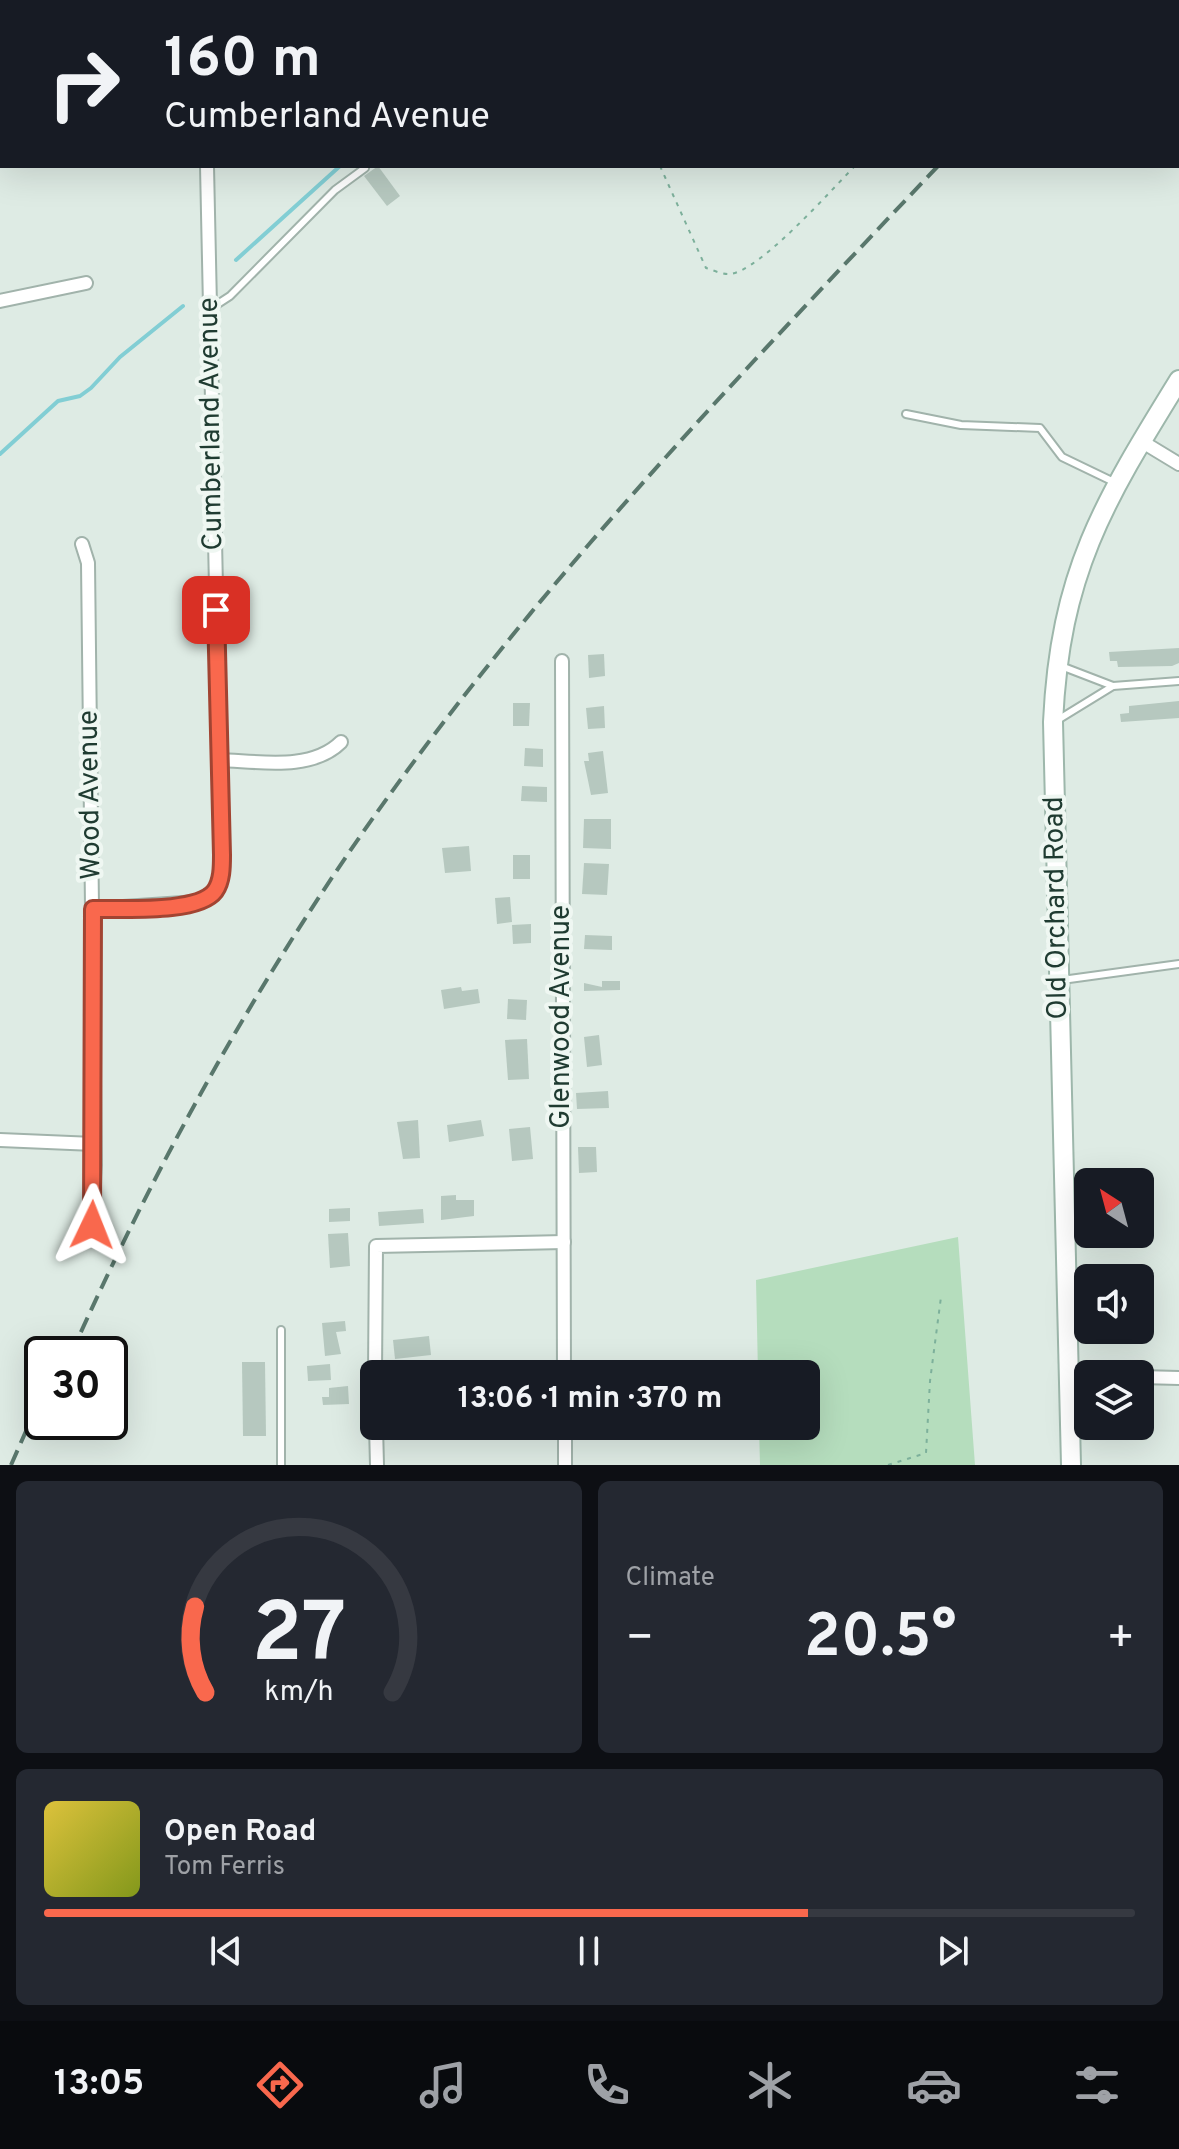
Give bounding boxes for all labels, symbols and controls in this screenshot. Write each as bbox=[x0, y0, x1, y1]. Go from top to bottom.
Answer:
text: 160 m bbox=[164, 26, 321, 96]
icon: right bbox=[32, 32, 136, 136]
text: Cumberland Avenue bbox=[164, 95, 490, 141]
street label: Cumberland Avenue bbox=[192, 297, 232, 551]
pin bbox=[182, 576, 250, 644]
icon: arrive bbox=[194, 588, 238, 632]
street label: Wood Avenue bbox=[72, 710, 110, 880]
street label: Old Orchard Road bbox=[1037, 796, 1077, 1020]
street label: Glenwood Avenue bbox=[544, 905, 580, 1129]
north arrow bbox=[1074, 1168, 1154, 1248]
map controls bbox=[1074, 1168, 1154, 1440]
position arrow bbox=[50, 1183, 134, 1267]
button: sound bbox=[1074, 1264, 1154, 1344]
speed limit sign: 30 bbox=[24, 1336, 128, 1440]
button: layers bbox=[1074, 1360, 1154, 1440]
text: 13:06 · 1 min · 370 m bbox=[458, 1381, 722, 1418]
text: Climate bbox=[626, 1562, 715, 1595]
text: 27 bbox=[251, 1586, 346, 1691]
text: 20.5° bbox=[804, 1602, 956, 1678]
text: − bbox=[626, 1612, 654, 1668]
text: + bbox=[1107, 1612, 1135, 1668]
text: km/h bbox=[264, 1675, 333, 1711]
text: Open Road bbox=[164, 1814, 316, 1851]
text: Tom Ferris bbox=[164, 1851, 285, 1884]
icon: previous bbox=[204, 1929, 248, 1973]
icon: pause bbox=[567, 1929, 611, 1973]
icon: next bbox=[931, 1929, 975, 1973]
icon: directions bbox=[252, 2057, 308, 2113]
icon: music bbox=[415, 2057, 471, 2113]
icon: phone bbox=[579, 2057, 635, 2113]
icon: climate bbox=[742, 2057, 798, 2113]
icon: car bbox=[906, 2057, 962, 2113]
icon: filters bbox=[1069, 2057, 1125, 2113]
text: 13:05 bbox=[54, 2062, 144, 2108]

